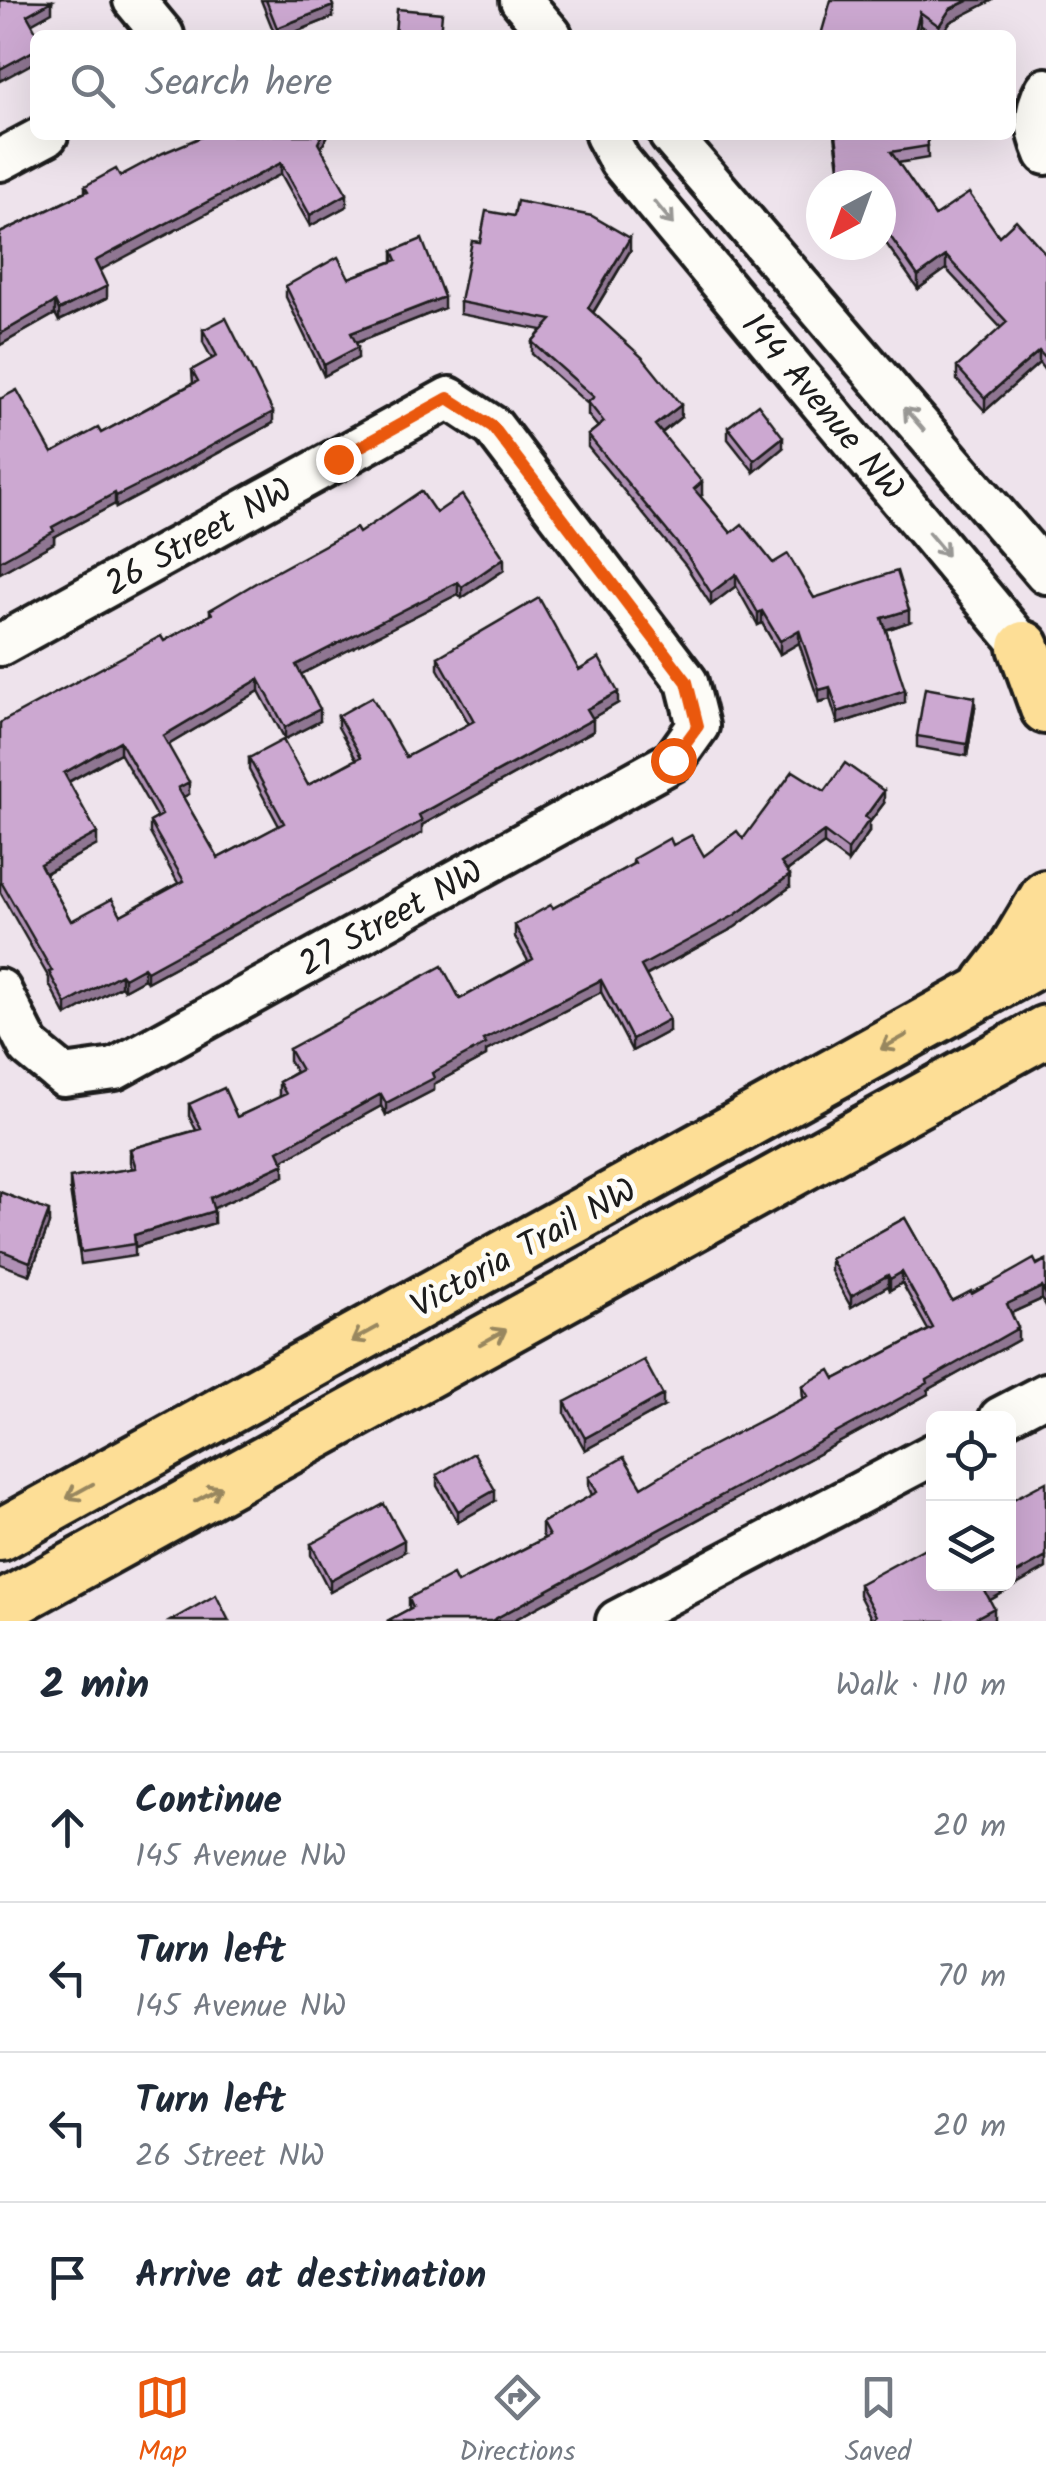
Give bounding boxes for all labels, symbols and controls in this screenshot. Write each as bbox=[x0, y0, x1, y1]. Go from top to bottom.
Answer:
search box bbox=[30, 30, 1016, 140]
text: Search here bbox=[145, 55, 332, 115]
icon: search bbox=[65, 58, 120, 113]
north arrow bbox=[806, 170, 896, 260]
one-way arrow bbox=[653, 200, 675, 226]
street label: 144 Avenue NW bbox=[726, 301, 918, 515]
one-way arrow bbox=[903, 407, 925, 433]
route end bbox=[316, 437, 362, 483]
street label: 26 Street NW bbox=[95, 464, 304, 613]
one-way arrow bbox=[927, 531, 949, 557]
route start bbox=[651, 738, 697, 784]
street label: 27 Street NW bbox=[289, 846, 494, 994]
one-way arrow bbox=[880, 1032, 910, 1052]
street label: Victoria Trail NW bbox=[401, 1164, 648, 1335]
one-way arrow bbox=[350, 1325, 380, 1345]
one-way arrow bbox=[477, 1326, 507, 1346]
map controls bbox=[926, 1411, 1016, 1591]
button: locate bbox=[926, 1411, 1016, 1501]
one-way arrow bbox=[66, 1482, 95, 1502]
one-way arrow bbox=[193, 1483, 222, 1503]
button: layers bbox=[926, 1501, 1016, 1591]
text: 2 min bbox=[40, 1653, 149, 1720]
text: Walk · 110 m bbox=[835, 1661, 1006, 1712]
text: Continue bbox=[135, 1772, 282, 1832]
icon: ahead bbox=[40, 1800, 95, 1855]
text: 20 m bbox=[933, 1802, 1006, 1853]
text: 145 Avenue NW bbox=[135, 1832, 346, 1883]
text: Turn left bbox=[135, 1922, 286, 1982]
icon: left bbox=[40, 1950, 95, 2005]
text: 70 m bbox=[937, 1952, 1006, 2003]
text: 145 Avenue NW bbox=[135, 1982, 346, 2033]
text: Turn left bbox=[135, 2072, 286, 2132]
icon: left bbox=[40, 2100, 95, 2155]
text: 20 m bbox=[933, 2102, 1006, 2153]
text: 26 Street NW bbox=[135, 2132, 325, 2183]
text: Arrive at destination bbox=[135, 2247, 486, 2307]
icon: arrive bbox=[40, 2250, 95, 2305]
tab: Map bbox=[135, 2370, 190, 2475]
tab: Directions bbox=[459, 2370, 575, 2475]
tab: Saved bbox=[845, 2370, 911, 2475]

